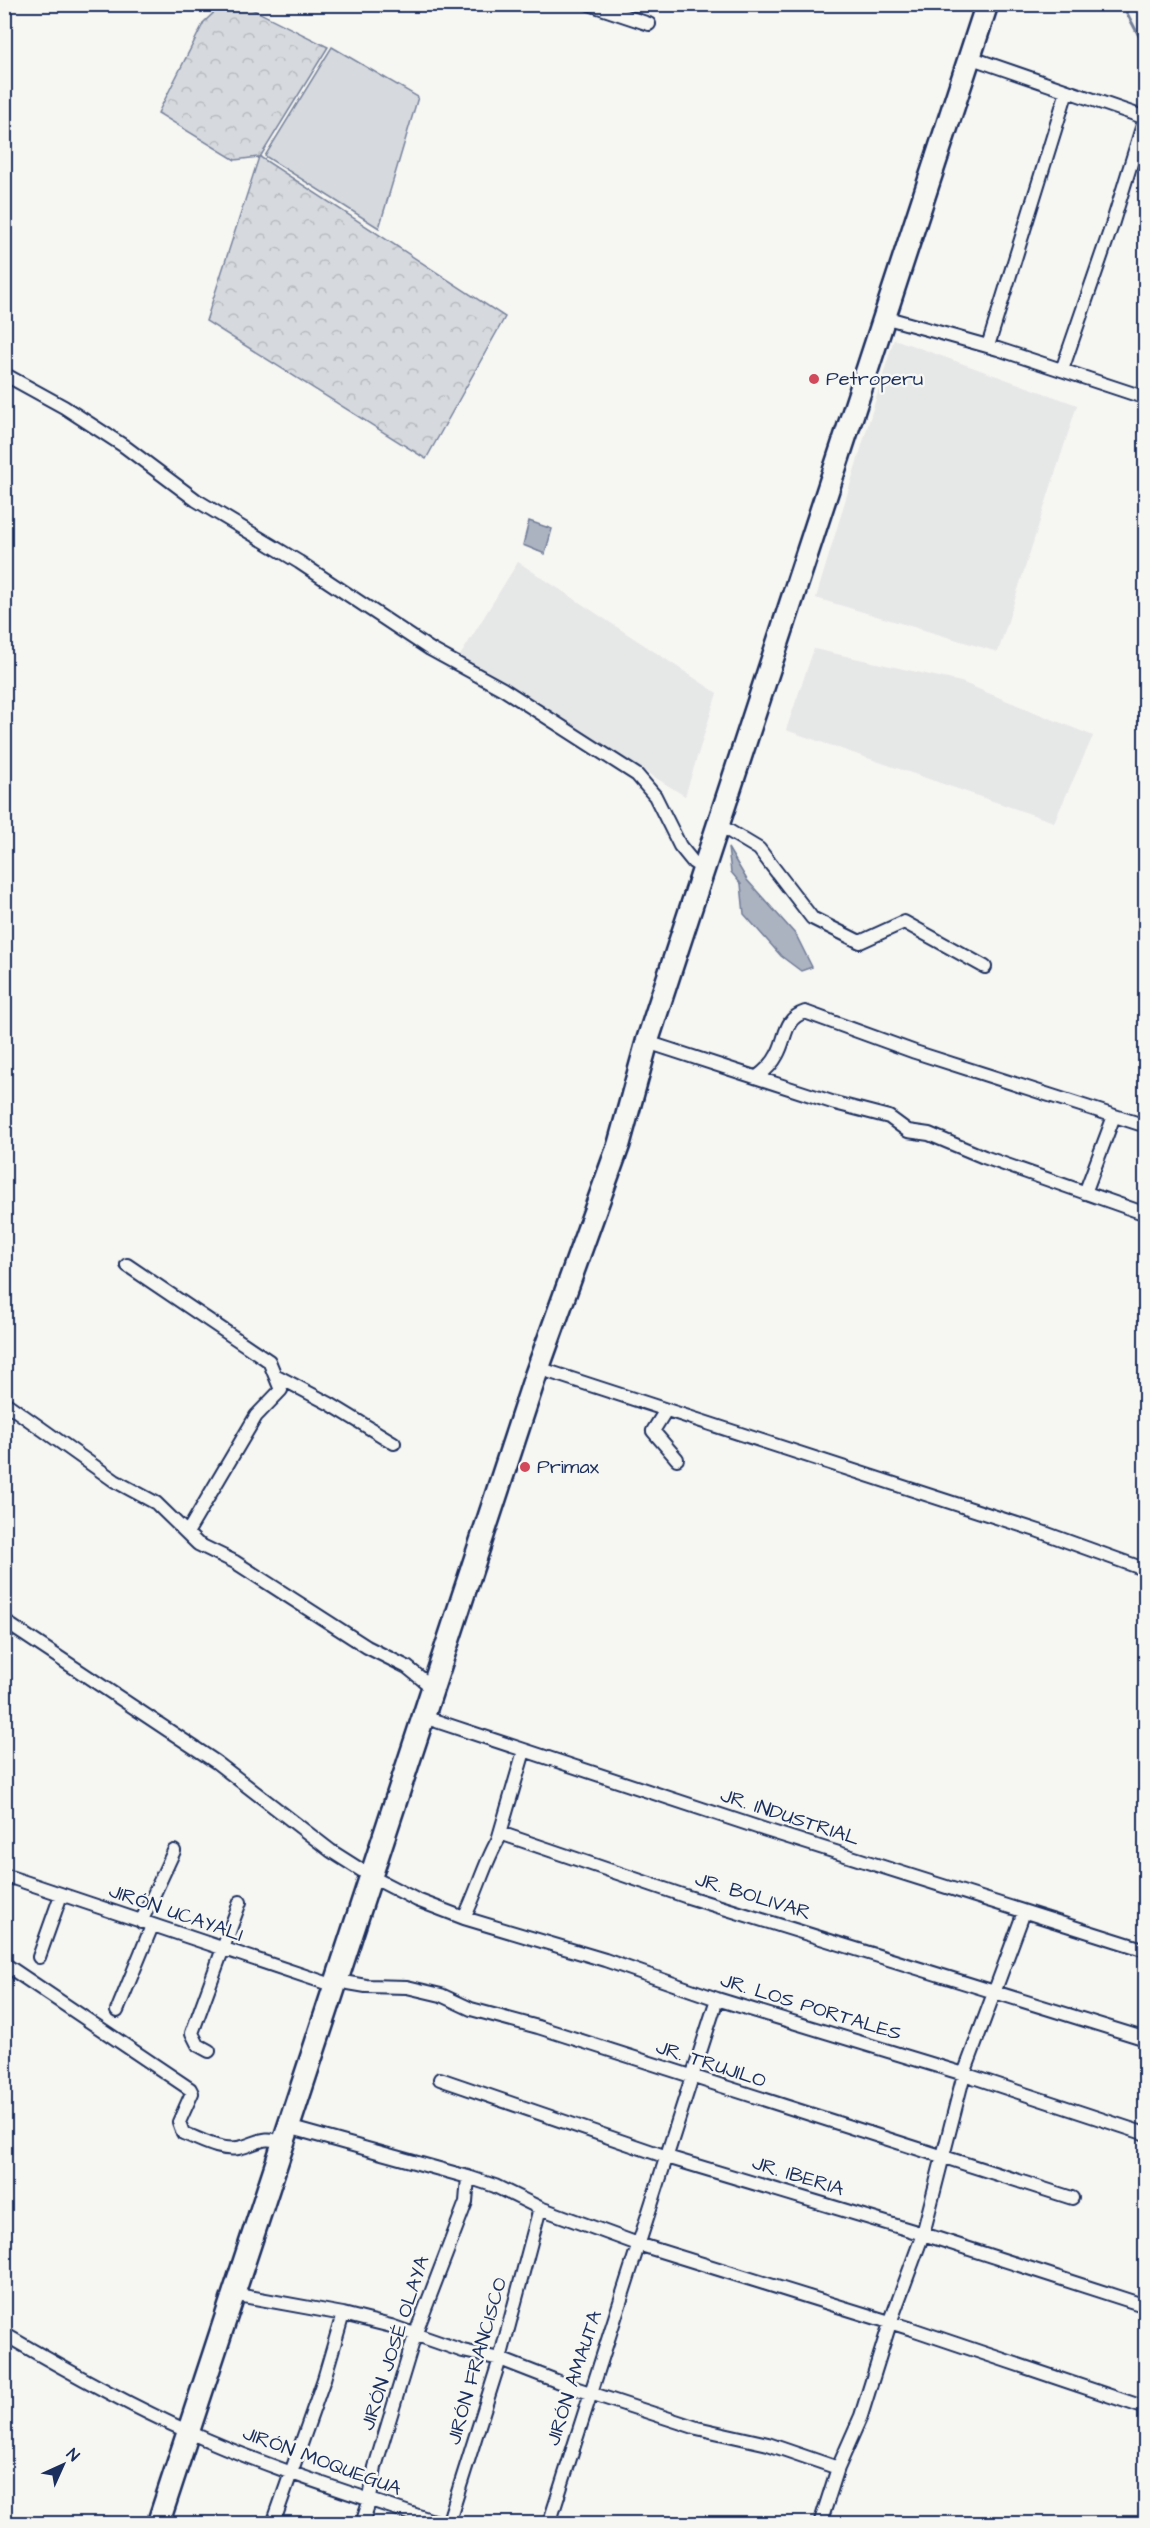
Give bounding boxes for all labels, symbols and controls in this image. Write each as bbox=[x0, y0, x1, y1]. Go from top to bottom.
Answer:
place label: Petroperu bbox=[826, 365, 923, 393]
marker: Petroperu bbox=[807, 372, 821, 386]
place label: Primax bbox=[537, 1453, 600, 1481]
marker: Primax bbox=[518, 1460, 532, 1474]
street label: JR. INDUSTRIAL bbox=[717, 1781, 863, 1853]
street label: JR. BOLIVAR bbox=[692, 1865, 814, 1927]
street label: JIRÓN UCAYALI bbox=[105, 1877, 247, 1949]
street label: JR. LOS PORTALES bbox=[717, 1966, 905, 2048]
street label: JR. TRUJILO bbox=[652, 2033, 770, 2095]
street label: JR. IBERIA bbox=[749, 2149, 848, 2203]
street label: JIRÓN JOSÉ OLAYA bbox=[354, 2252, 436, 2434]
street label: JIRÓN FRANCISCO bbox=[440, 2274, 514, 2448]
street label: JIRÓN AMAUTA bbox=[539, 2307, 609, 2449]
street label: JIRÓN MOQUEGUA bbox=[239, 2419, 405, 2503]
north arrow bbox=[33, 2435, 93, 2495]
text: N bbox=[62, 2444, 84, 2466]

